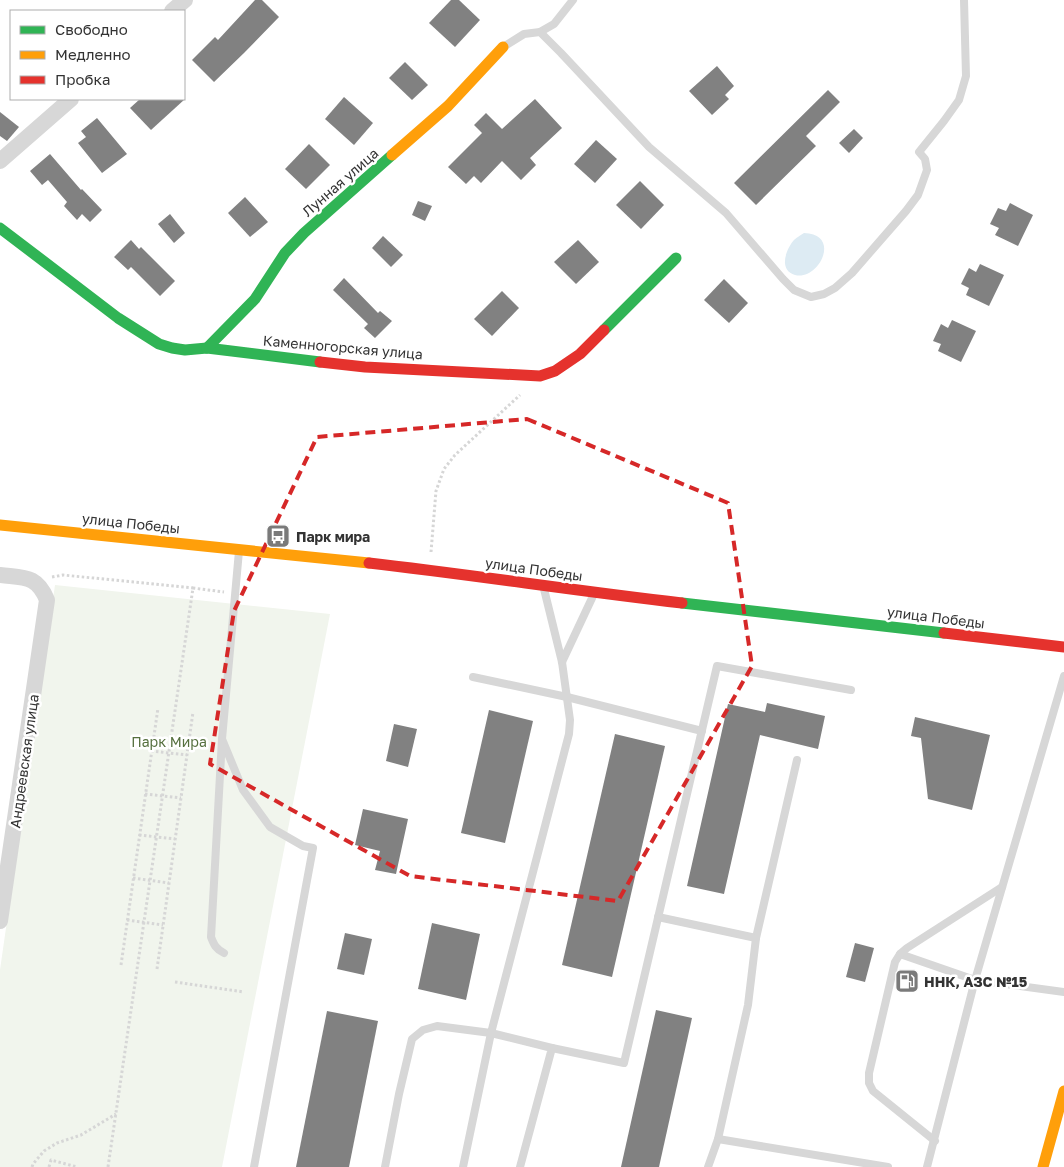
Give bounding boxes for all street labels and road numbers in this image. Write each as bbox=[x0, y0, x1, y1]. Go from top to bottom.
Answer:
street label: Лунная улица bbox=[298, 144, 382, 220]
street label: Каменногорская улица bbox=[262, 332, 424, 362]
street label: улица Победы bbox=[81, 509, 181, 537]
street label: улица Победы bbox=[484, 554, 584, 584]
street label: улица Победы bbox=[886, 603, 986, 631]
street label: Андреевская улица bbox=[6, 693, 42, 829]

